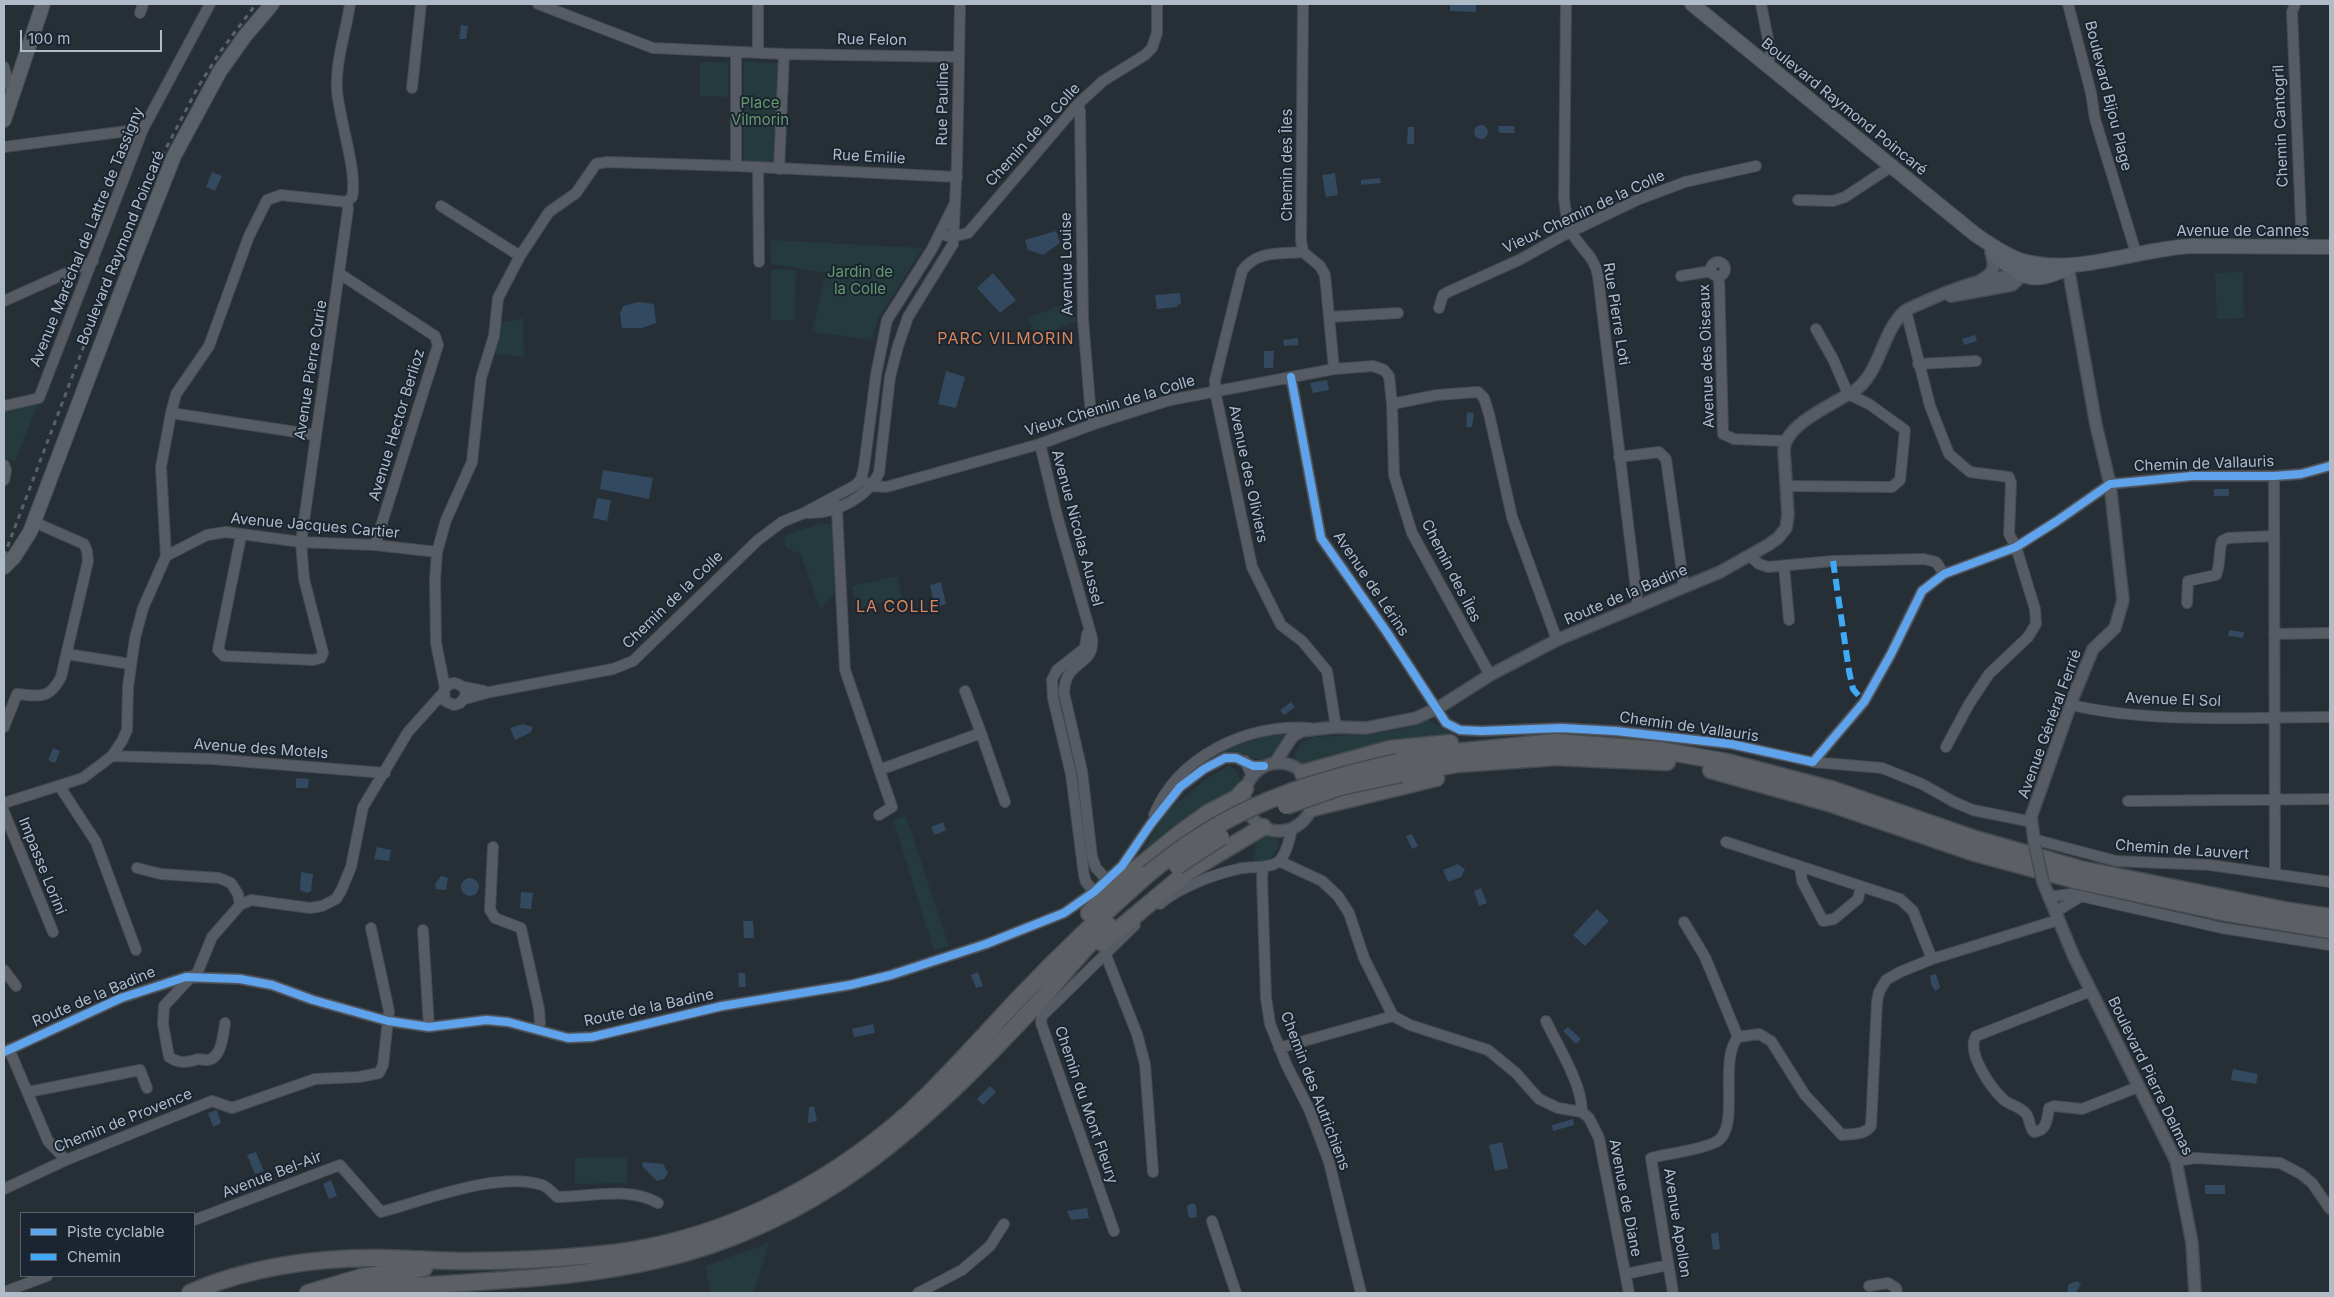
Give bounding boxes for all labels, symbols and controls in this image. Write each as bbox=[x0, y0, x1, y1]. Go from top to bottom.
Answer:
street label: Boulevard Bijou Plage bbox=[2081, 19, 2135, 173]
scale bar bbox=[22, 20, 165, 52]
text: 100 m bbox=[28, 29, 70, 48]
street label: Rue Felon bbox=[837, 30, 907, 50]
street label: Boulevard Raymond Poincaré bbox=[1757, 34, 1931, 180]
street label: Rue Pauline bbox=[933, 62, 953, 146]
street label: Chemin Cantogril bbox=[2270, 64, 2292, 188]
street label: Chemin de la Colle bbox=[982, 80, 1084, 190]
park label: Place Vilmorin bbox=[731, 94, 789, 129]
street label: Avenue Maréchal de Lattre de Tassigny bbox=[26, 105, 148, 369]
street label: Chemin des Îles bbox=[1278, 109, 1296, 221]
street label: Rue Emilie bbox=[832, 146, 906, 168]
street label: Boulevard Raymond Poincaré bbox=[74, 148, 168, 348]
street label: Vieux Chemin de la Colle bbox=[1500, 166, 1668, 258]
street label: Avenue Louise bbox=[1057, 212, 1077, 316]
street label: Avenue de Cannes bbox=[2177, 222, 2309, 240]
street label: Rue Pierre Loti bbox=[1599, 261, 1633, 367]
park label: Jardin de la Colle bbox=[827, 263, 893, 298]
street label: Avenue des Oiseaux bbox=[1695, 284, 1719, 428]
street label: Avenue Pierre Curie bbox=[291, 299, 331, 441]
district label: PARC VILMORIN bbox=[936, 329, 1076, 349]
street label: Avenue Hector Berlioz bbox=[365, 347, 429, 503]
street label: Vieux Chemin de la Colle bbox=[1023, 372, 1197, 440]
street label: Avenue des Oliviers bbox=[1225, 404, 1271, 544]
street label: Avenue Nicolas Aussel bbox=[1047, 448, 1107, 608]
street label: Chemin de Vallauris bbox=[2133, 453, 2275, 475]
street label: Avenue Jacques Cartier bbox=[230, 510, 400, 542]
street label: Chemin des Îles bbox=[1417, 517, 1485, 625]
street label: Avenue de Lérins bbox=[1329, 528, 1413, 640]
street label: Chemin de la Colle bbox=[619, 547, 727, 653]
street label: Route de la Badine bbox=[1562, 561, 1690, 629]
district label: LA COLLE bbox=[855, 597, 941, 617]
street label: Avenue Général Ferrié bbox=[2015, 647, 2085, 801]
street label: Avenue El Sol bbox=[2125, 689, 2221, 711]
street label: Chemin de Vallauris bbox=[1618, 708, 1760, 746]
street label: Avenue des Motels bbox=[193, 735, 329, 763]
street label: Impasse Lorini bbox=[14, 815, 70, 917]
street label: Chemin de Lauvert bbox=[2115, 836, 2249, 864]
street label: Route de la Badine bbox=[30, 963, 158, 1031]
street label: Route de la Badine bbox=[583, 985, 715, 1031]
street label: Boulevard Pierre Delmas bbox=[2104, 994, 2196, 1158]
street label: Chemin des Autrichiens bbox=[1276, 1009, 1354, 1173]
street label: Chemin du Mont Fleury bbox=[1051, 1024, 1121, 1186]
street label: Chemin de Provence bbox=[51, 1085, 195, 1157]
street label: Avenue de Diane bbox=[1605, 1138, 1645, 1258]
street label: Avenue Bel-Air bbox=[220, 1148, 324, 1202]
street label: Avenue Apollon bbox=[1659, 1167, 1695, 1279]
legend bbox=[20, 1212, 195, 1277]
text: Piste cyclable bbox=[67, 1222, 164, 1241]
text: Chemin bbox=[67, 1247, 121, 1266]

